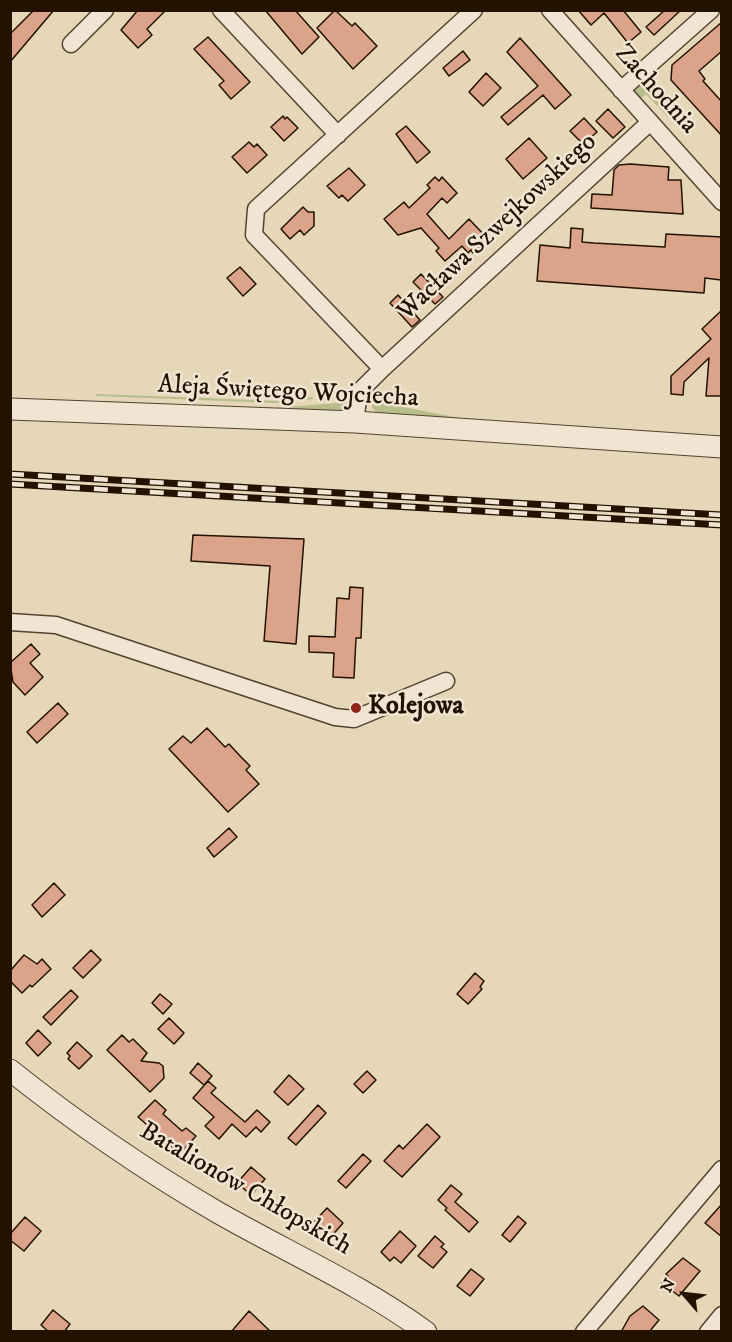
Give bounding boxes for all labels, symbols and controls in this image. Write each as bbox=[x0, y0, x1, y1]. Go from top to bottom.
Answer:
street label: Zachodnia bbox=[607, 39, 703, 141]
street label: Wacława Szwejkowskiego bbox=[392, 128, 604, 328]
street label: Aleja Świętego Wojciecha bbox=[157, 371, 419, 415]
place label: Kolejowa bbox=[368, 692, 464, 724]
marker: Kolejowa bbox=[349, 701, 363, 715]
street label: Batalionów Chłopskich bbox=[133, 1117, 357, 1263]
north arrow bbox=[654, 1264, 714, 1324]
text: N bbox=[656, 1275, 680, 1296]

